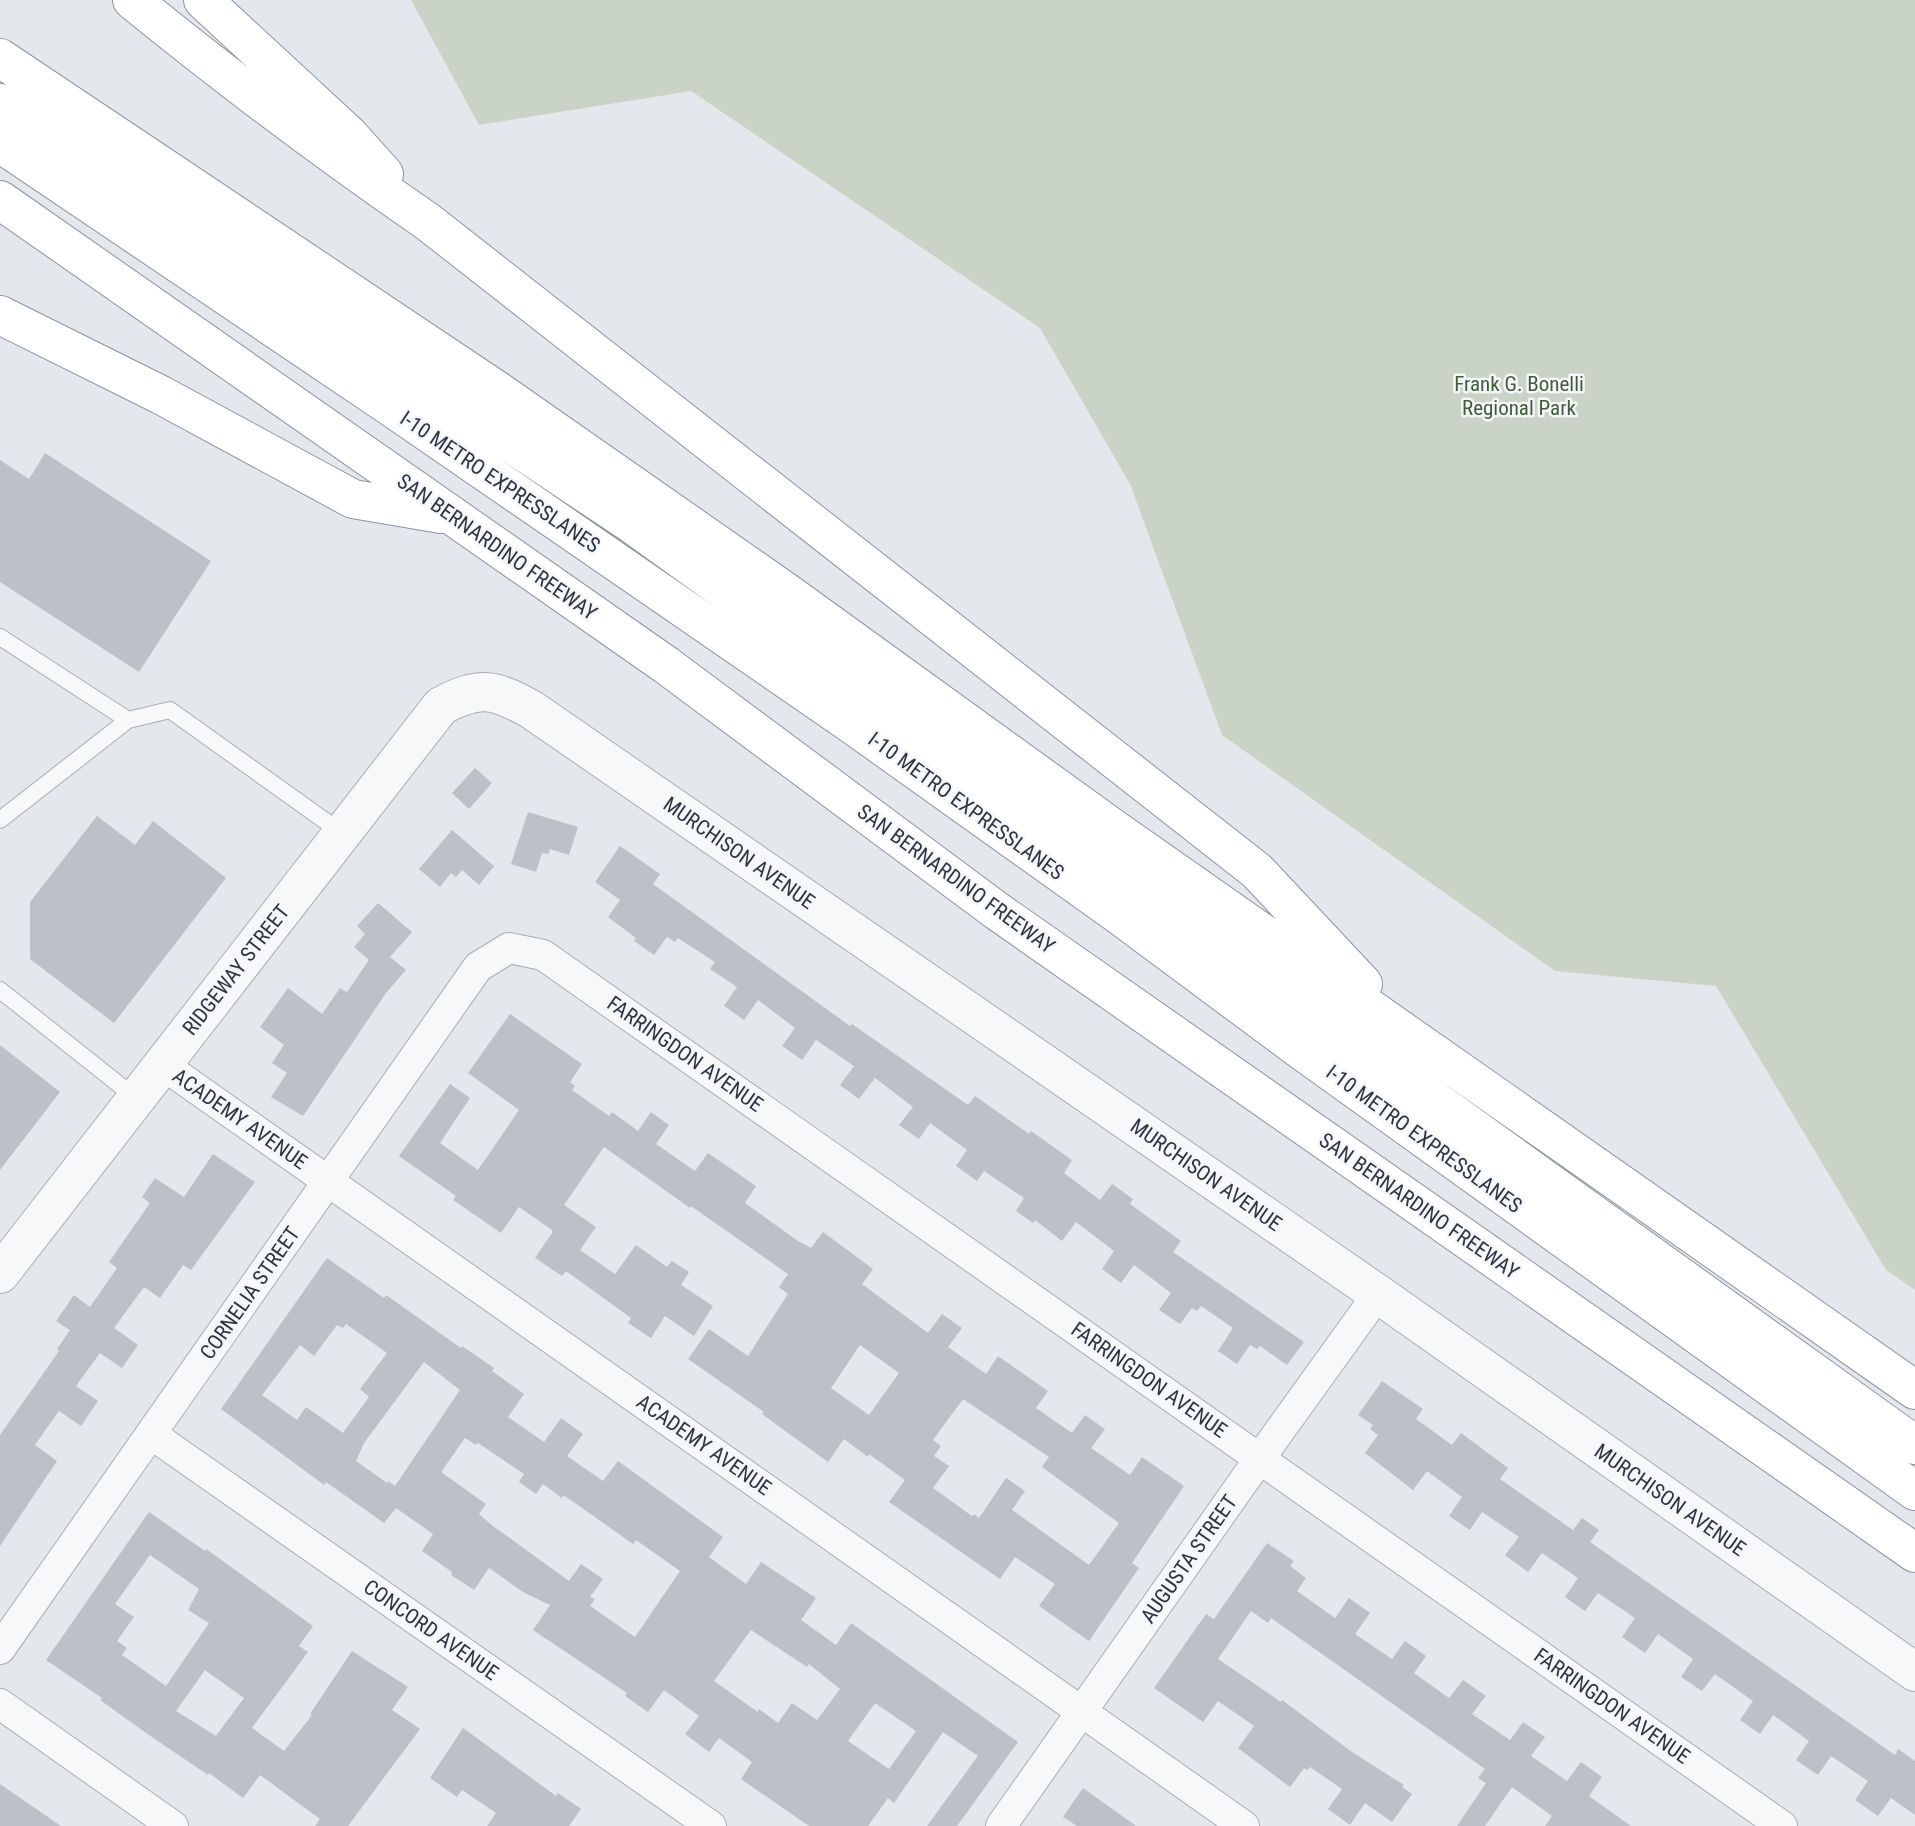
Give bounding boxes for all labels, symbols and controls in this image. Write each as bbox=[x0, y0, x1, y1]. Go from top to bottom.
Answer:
park label: Frank G. Bonelli Regional Park bbox=[1454, 372, 1584, 420]
street label: I-10 METRO EXPRESSLANES bbox=[396, 406, 604, 558]
street label: SAN BERNARDINO FREEWAY bbox=[393, 469, 601, 625]
street label: I-10 METRO EXPRESSLANES bbox=[864, 727, 1068, 885]
street label: MURCHISON AVENUE bbox=[659, 792, 819, 914]
street label: SAN BERNARDINO FREEWAY bbox=[853, 799, 1059, 959]
street label: RIDGEWAY STREET bbox=[178, 900, 294, 1040]
street label: FARRINGDON AVENUE bbox=[603, 991, 767, 1117]
street label: I-10 METRO EXPRESSLANES bbox=[1322, 1060, 1526, 1218]
street label: ACADEMY AVENUE bbox=[168, 1064, 312, 1174]
street label: MURCHISON AVENUE bbox=[1126, 1114, 1286, 1236]
street label: SAN BERNARDINO FREEWAY bbox=[1315, 1128, 1523, 1284]
street label: CORNELIA STREET bbox=[195, 1222, 305, 1364]
street label: FARRINGDON AVENUE bbox=[1067, 1317, 1231, 1443]
street label: ACADEMY AVENUE bbox=[632, 1390, 776, 1500]
street label: MURCHISON AVENUE bbox=[1590, 1439, 1750, 1561]
street label: AUGUSTA STREET bbox=[1136, 1490, 1242, 1628]
street label: CONCORD AVENUE bbox=[359, 1575, 503, 1685]
street label: FARRINGDON AVENUE bbox=[1530, 1643, 1694, 1769]

